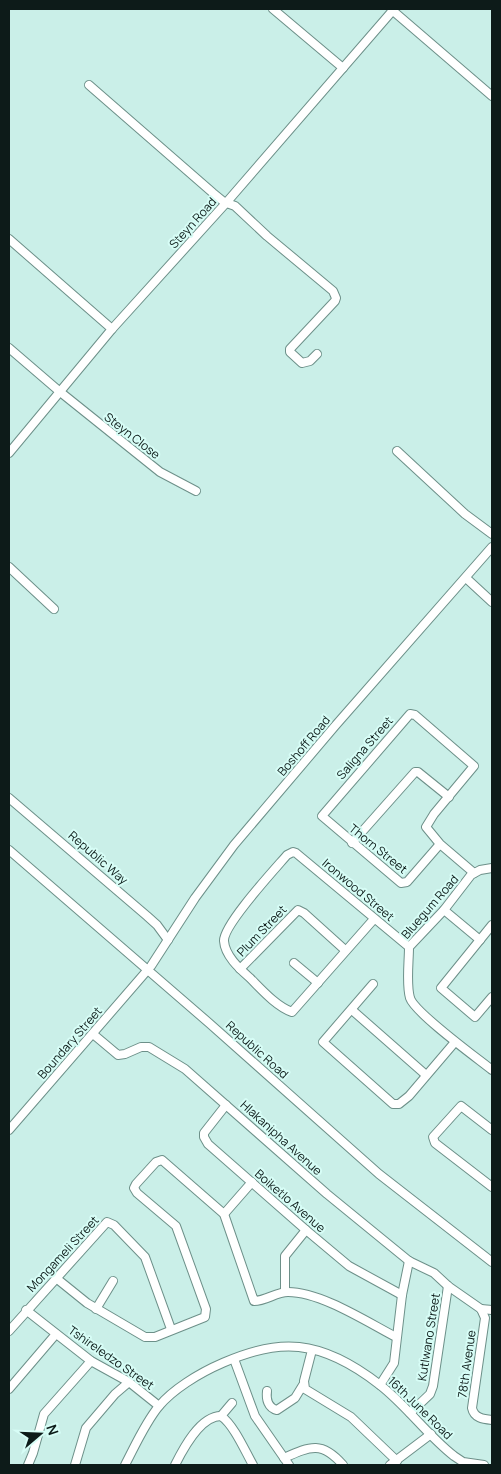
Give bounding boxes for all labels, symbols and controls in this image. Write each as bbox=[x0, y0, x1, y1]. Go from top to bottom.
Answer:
street label: Steyn Road bbox=[165, 194, 220, 252]
street label: Steyn Close bbox=[101, 408, 164, 463]
street label: Boshoff Road bbox=[273, 712, 334, 779]
street label: Saligna Street bbox=[333, 712, 397, 783]
street label: Thorn Street bbox=[346, 820, 411, 878]
street label: Republic Way bbox=[65, 827, 132, 889]
street label: Ironwood Street bbox=[319, 854, 398, 925]
street label: Bluegum Road bbox=[397, 871, 462, 942]
street label: Plum Street bbox=[233, 901, 290, 960]
street label: Boundary Street bbox=[33, 1003, 106, 1082]
street label: Republic Road bbox=[222, 1017, 292, 1082]
street label: Hlakanipha Avenue bbox=[237, 1096, 326, 1179]
street label: Boiketlo Avenue bbox=[251, 1165, 329, 1236]
street label: Mongameli Street bbox=[23, 1212, 103, 1295]
street label: Kutlwano Street bbox=[413, 1292, 444, 1382]
street label: Tshireledzo Street bbox=[65, 1322, 158, 1394]
street label: 78th Avenue bbox=[453, 1329, 480, 1399]
street label: 16th June Road bbox=[384, 1372, 456, 1443]
north arrow bbox=[15, 1409, 65, 1459]
text: N bbox=[42, 1422, 63, 1437]

